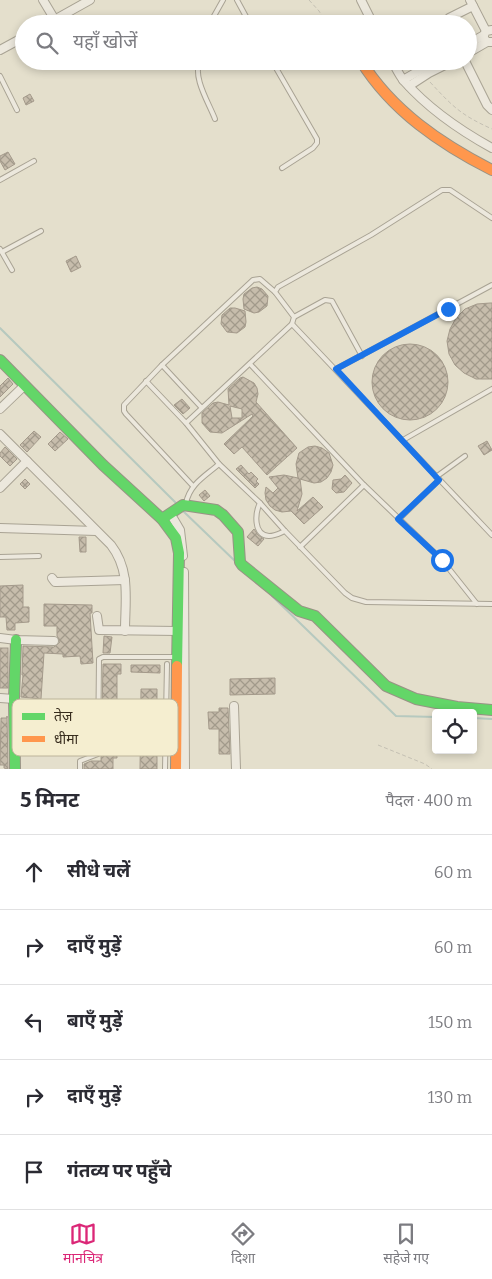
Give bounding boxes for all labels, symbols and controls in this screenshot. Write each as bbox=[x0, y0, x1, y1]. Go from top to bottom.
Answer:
search box bbox=[15, 15, 477, 70]
icon: search bbox=[33, 29, 61, 57]
text: यहाँ खोजें bbox=[73, 30, 137, 53]
route end bbox=[437, 298, 460, 321]
route start bbox=[431, 549, 454, 572]
legend bbox=[12, 699, 178, 756]
text: तेज़ bbox=[54, 707, 73, 725]
map controls bbox=[432, 709, 477, 754]
button: locate bbox=[432, 709, 477, 754]
text: धीमा bbox=[54, 731, 79, 748]
text: 5 मिनट bbox=[20, 787, 79, 813]
text: पैदल · 400 m bbox=[385, 791, 472, 810]
icon: ahead bbox=[20, 858, 48, 886]
text: सीधे चलें bbox=[67, 859, 130, 882]
text: 60 m bbox=[434, 863, 472, 882]
icon: right bbox=[20, 933, 48, 961]
text: दाएँ मुड़ें bbox=[67, 934, 121, 957]
text: 60 m bbox=[434, 938, 472, 957]
icon: left bbox=[20, 1008, 48, 1036]
text: बाएँ मुड़ें bbox=[67, 1009, 123, 1032]
text: 150 m bbox=[428, 1013, 472, 1032]
icon: right bbox=[20, 1083, 48, 1111]
text: दाएँ मुड़ें bbox=[67, 1084, 121, 1107]
text: 130 m bbox=[428, 1088, 472, 1107]
icon: arrive bbox=[20, 1158, 48, 1186]
text: गंतव्य पर पहुँचे bbox=[67, 1159, 172, 1182]
tab: मानचित्र bbox=[63, 1220, 103, 1269]
tab: दिशा bbox=[229, 1220, 257, 1269]
tab: सहेजे गए bbox=[383, 1220, 429, 1269]

